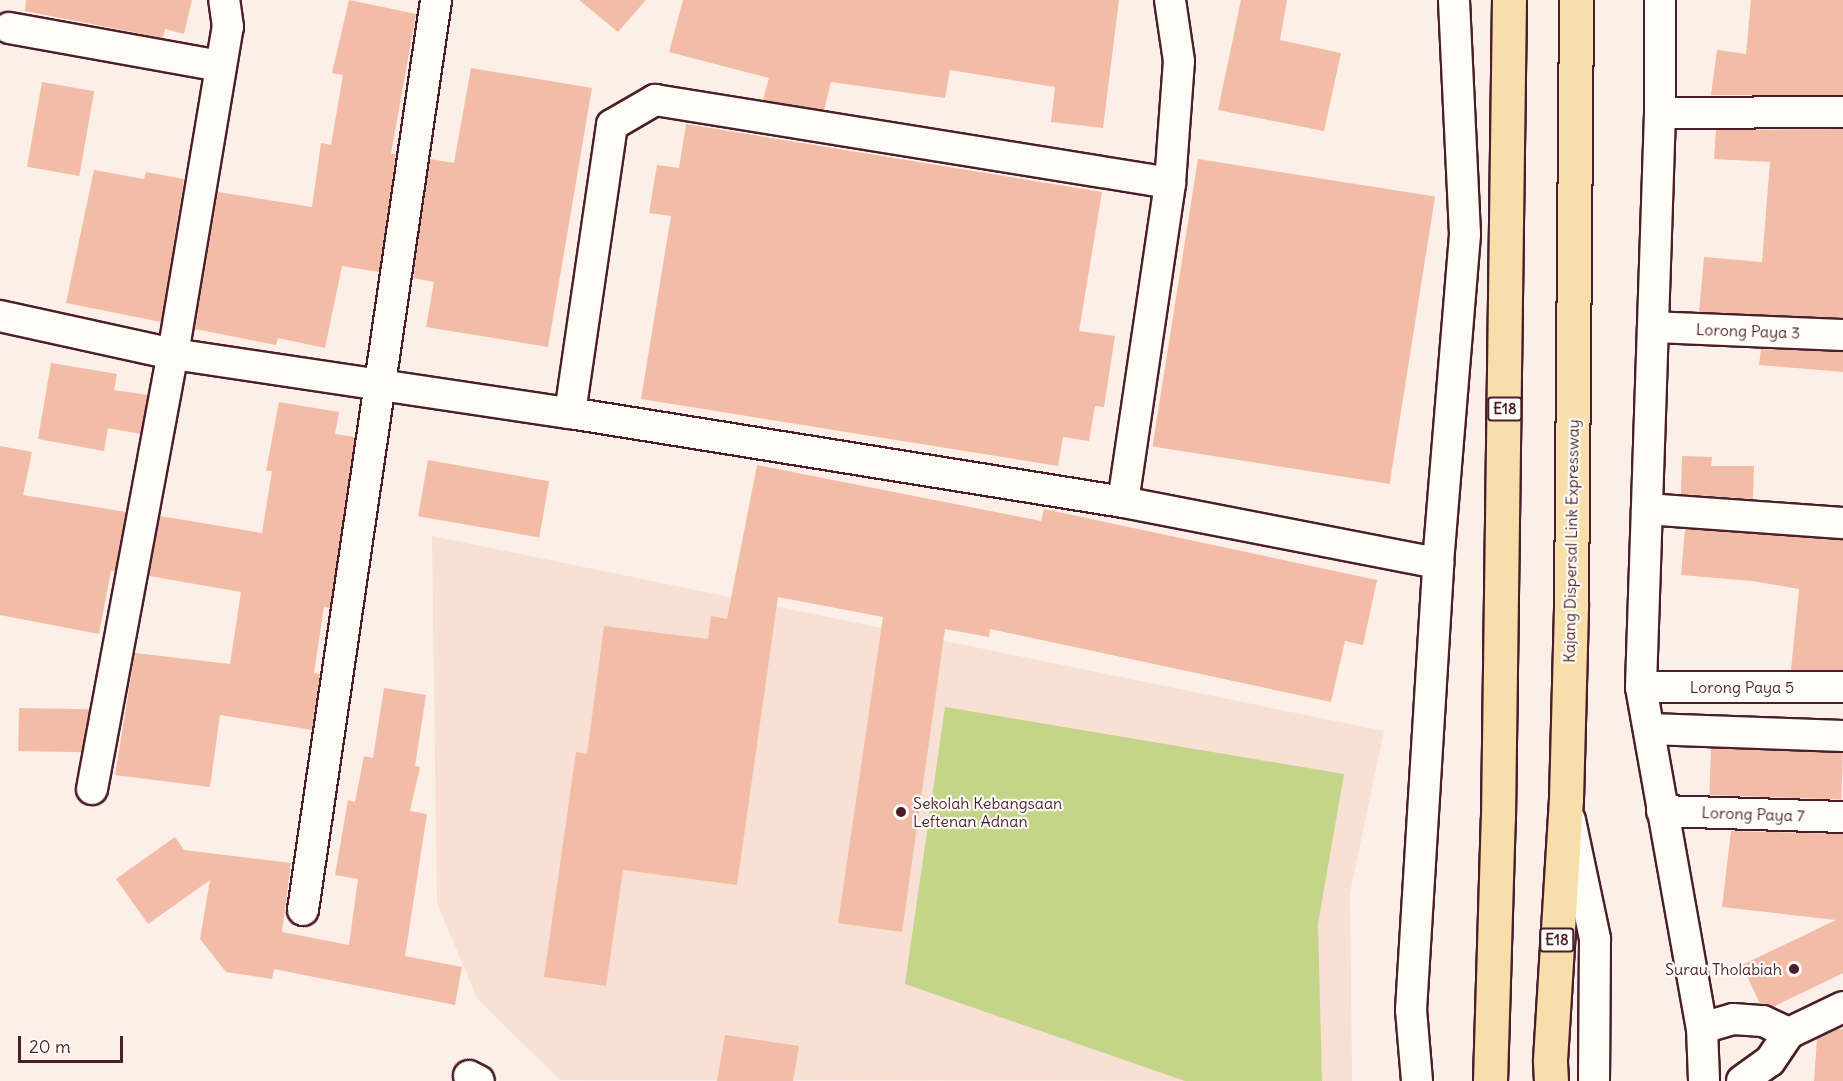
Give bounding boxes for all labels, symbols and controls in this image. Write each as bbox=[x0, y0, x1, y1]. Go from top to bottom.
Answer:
street label: Lorong Paya 3 bbox=[1696, 320, 1800, 342]
road number: E18 bbox=[1487, 397, 1523, 421]
street label: Kajang Dispersal Link Expressway bbox=[1559, 419, 1583, 663]
street label: Lorong Paya 5 bbox=[1690, 677, 1794, 697]
place label: Sekolah Kebangsaan Leftenan Adnan bbox=[913, 793, 1062, 831]
street label: Lorong Paya 7 bbox=[1701, 803, 1805, 825]
marker: Sekolah Kebangsaan Leftenan Adnan bbox=[894, 805, 908, 819]
road number: E18 bbox=[1539, 928, 1575, 952]
place label: Surau Tholabiah bbox=[1665, 959, 1782, 979]
marker: Surau Tholabiah bbox=[1787, 962, 1801, 976]
scale bar bbox=[21, 1024, 126, 1062]
text: 20 m bbox=[29, 1035, 71, 1058]

